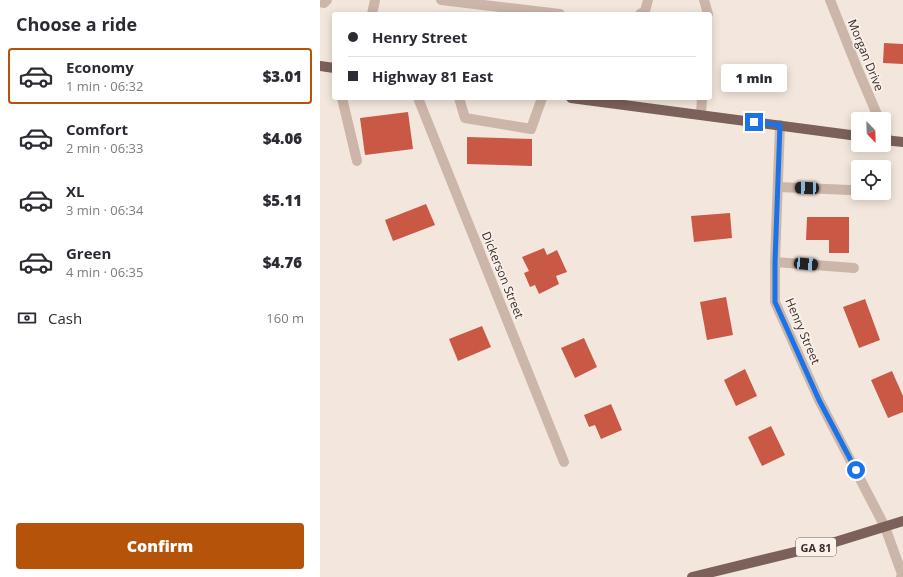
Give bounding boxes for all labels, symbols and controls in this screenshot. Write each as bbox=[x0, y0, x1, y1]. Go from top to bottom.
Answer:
text: Choose a ride bbox=[16, 12, 137, 36]
street label: Morgan Drive bbox=[844, 17, 888, 94]
text: Henry Street bbox=[372, 27, 467, 47]
text: Economy bbox=[66, 57, 134, 77]
icon: car bbox=[18, 58, 54, 94]
callout: 1 min bbox=[721, 64, 787, 92]
text: $3.01 bbox=[263, 66, 302, 86]
text: Highway 81 East bbox=[372, 66, 493, 86]
text: 1 min bbox=[736, 69, 772, 87]
text: 1 min · 06:32 bbox=[66, 77, 143, 95]
north arrow bbox=[851, 112, 891, 152]
map controls bbox=[851, 112, 891, 200]
route end bbox=[745, 113, 763, 131]
text: Comfort bbox=[66, 119, 128, 139]
icon: car bbox=[18, 120, 54, 156]
text: $4.06 bbox=[263, 128, 302, 148]
text: 2 min · 06:33 bbox=[66, 139, 143, 157]
button: locate bbox=[851, 160, 891, 200]
text: XL bbox=[66, 181, 84, 201]
icon: car bbox=[18, 182, 54, 218]
car bbox=[795, 182, 819, 194]
text: $5.11 bbox=[263, 190, 302, 210]
text: 3 min · 06:34 bbox=[66, 201, 143, 219]
street label: Dickerson Street bbox=[478, 229, 528, 321]
text: Green bbox=[66, 243, 111, 263]
icon: car bbox=[18, 244, 54, 280]
text: $4.76 bbox=[263, 252, 302, 272]
car bbox=[794, 257, 818, 271]
text: 4 min · 06:35 bbox=[66, 263, 143, 281]
street label: Henry Street bbox=[781, 295, 825, 367]
icon: cash bbox=[16, 307, 38, 329]
text: Cash bbox=[48, 308, 82, 328]
text: 160 m bbox=[266, 309, 304, 327]
route start bbox=[847, 461, 865, 479]
button: Confirm bbox=[16, 523, 304, 569]
road number: GA 81 bbox=[796, 538, 836, 556]

